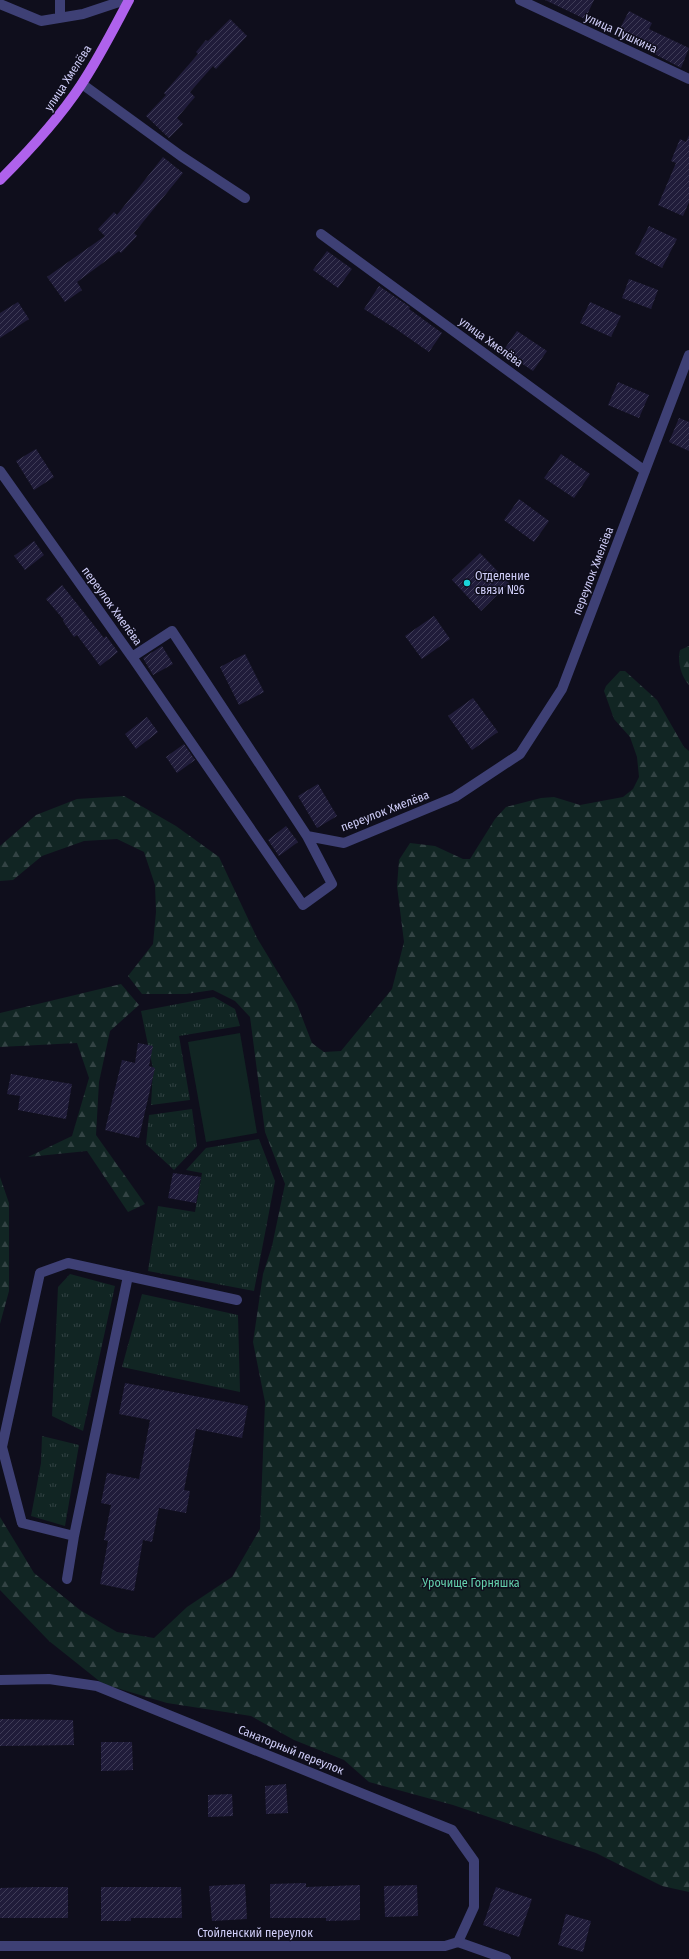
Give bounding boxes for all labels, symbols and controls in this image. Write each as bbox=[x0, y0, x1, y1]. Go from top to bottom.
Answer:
street label: улица Пушкина bbox=[583, 10, 660, 56]
street label: улица Хмелёва bbox=[42, 42, 95, 114]
street label: улица Хмелёва bbox=[456, 314, 526, 370]
street label: переулок Хмелёва bbox=[570, 525, 616, 617]
street label: переулок Хмелёва bbox=[79, 564, 145, 648]
place label: Отделение связи №6 bbox=[475, 569, 530, 597]
marker: Отделение связи №6 bbox=[462, 578, 472, 588]
street label: переулок Хмелёва bbox=[339, 788, 431, 834]
park label: Урочище Горняшка bbox=[421, 1576, 520, 1590]
street label: Санаторный переулок bbox=[236, 1722, 346, 1778]
street label: Стойленский переулок bbox=[197, 1926, 313, 1940]

